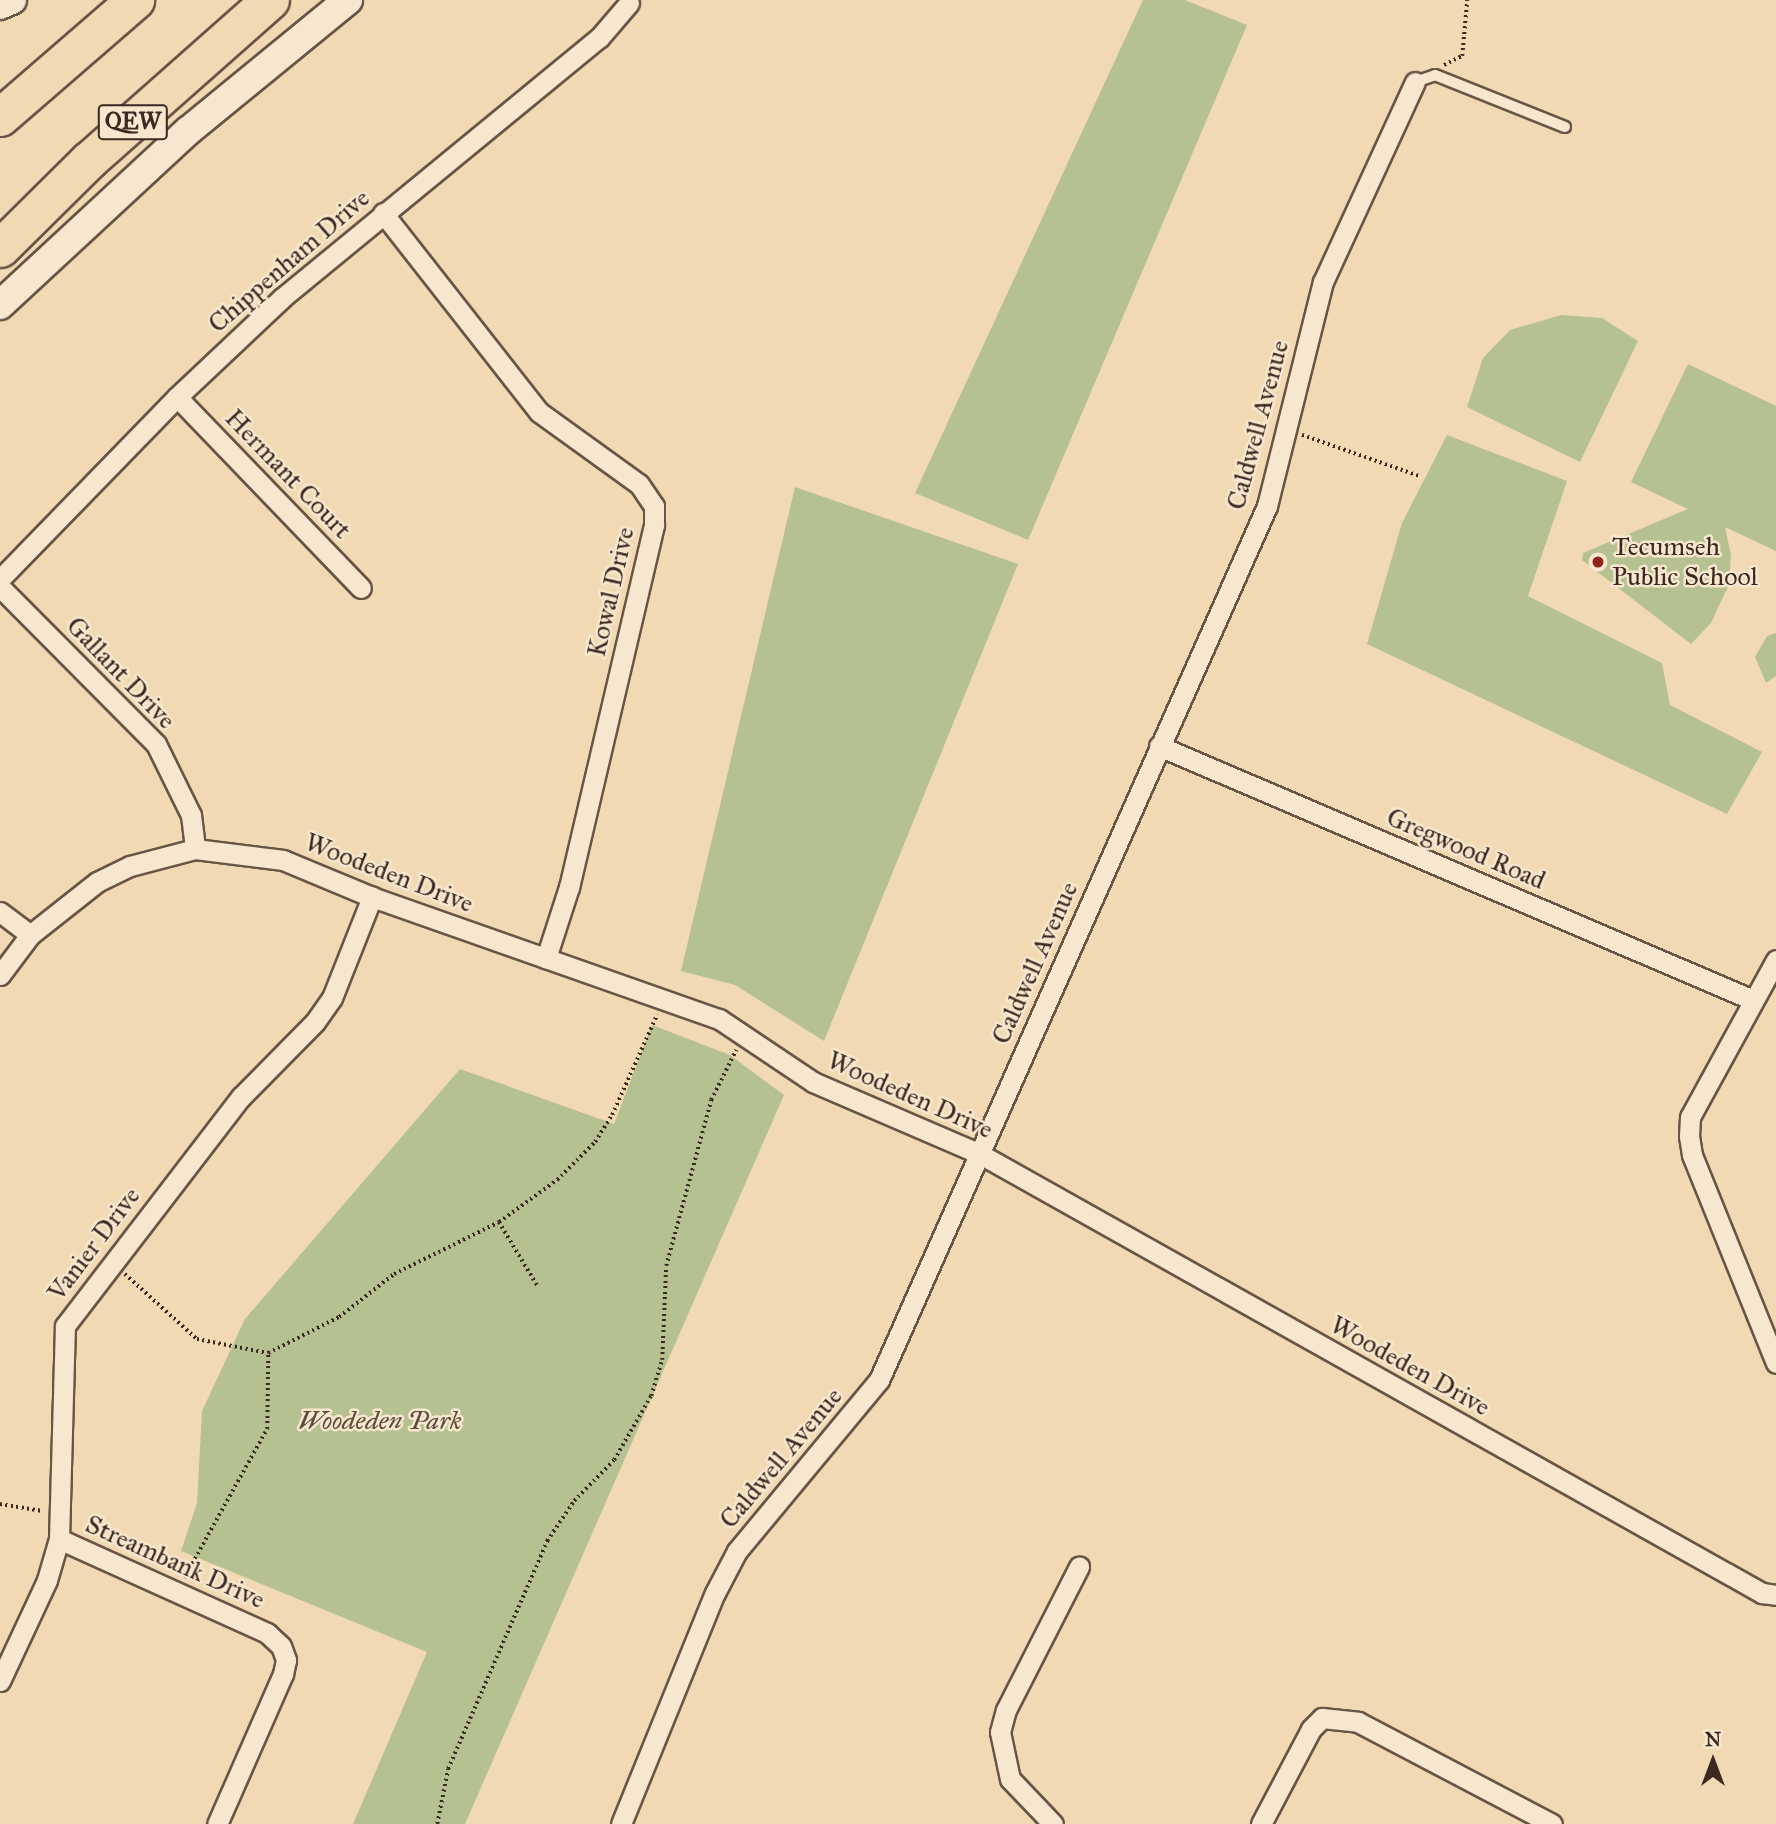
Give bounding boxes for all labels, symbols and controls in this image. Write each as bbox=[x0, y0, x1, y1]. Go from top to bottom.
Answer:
road number: QEW bbox=[96, 101, 170, 142]
street label: Chippenham Drive bbox=[202, 183, 376, 339]
street label: Caldwell Avenue bbox=[1220, 337, 1296, 513]
street label: Hermant Court bbox=[218, 403, 358, 545]
street label: Kowal Drive bbox=[581, 524, 641, 660]
place label: Tecumseh Public School bbox=[1612, 531, 1758, 592]
marker: Tecumseh Public School bbox=[1590, 554, 1606, 570]
street label: Gallant Drive bbox=[60, 610, 182, 736]
street label: Gregwood Road bbox=[1382, 802, 1550, 896]
street label: Woodeden Drive bbox=[300, 827, 478, 919]
street label: Caldwell Avenue bbox=[985, 877, 1085, 1049]
street label: Woodeden Drive bbox=[822, 1045, 998, 1145]
street label: Vanier Drive bbox=[41, 1181, 147, 1307]
street label: Woodeden Drive bbox=[1325, 1309, 1495, 1423]
street label: Caldwell Avenue bbox=[713, 1381, 849, 1535]
park label: Woodeden Park bbox=[298, 1405, 462, 1437]
street label: Streambank Drive bbox=[81, 1509, 269, 1615]
north arrow bbox=[1678, 1726, 1748, 1796]
text: N bbox=[1705, 1728, 1721, 1751]

